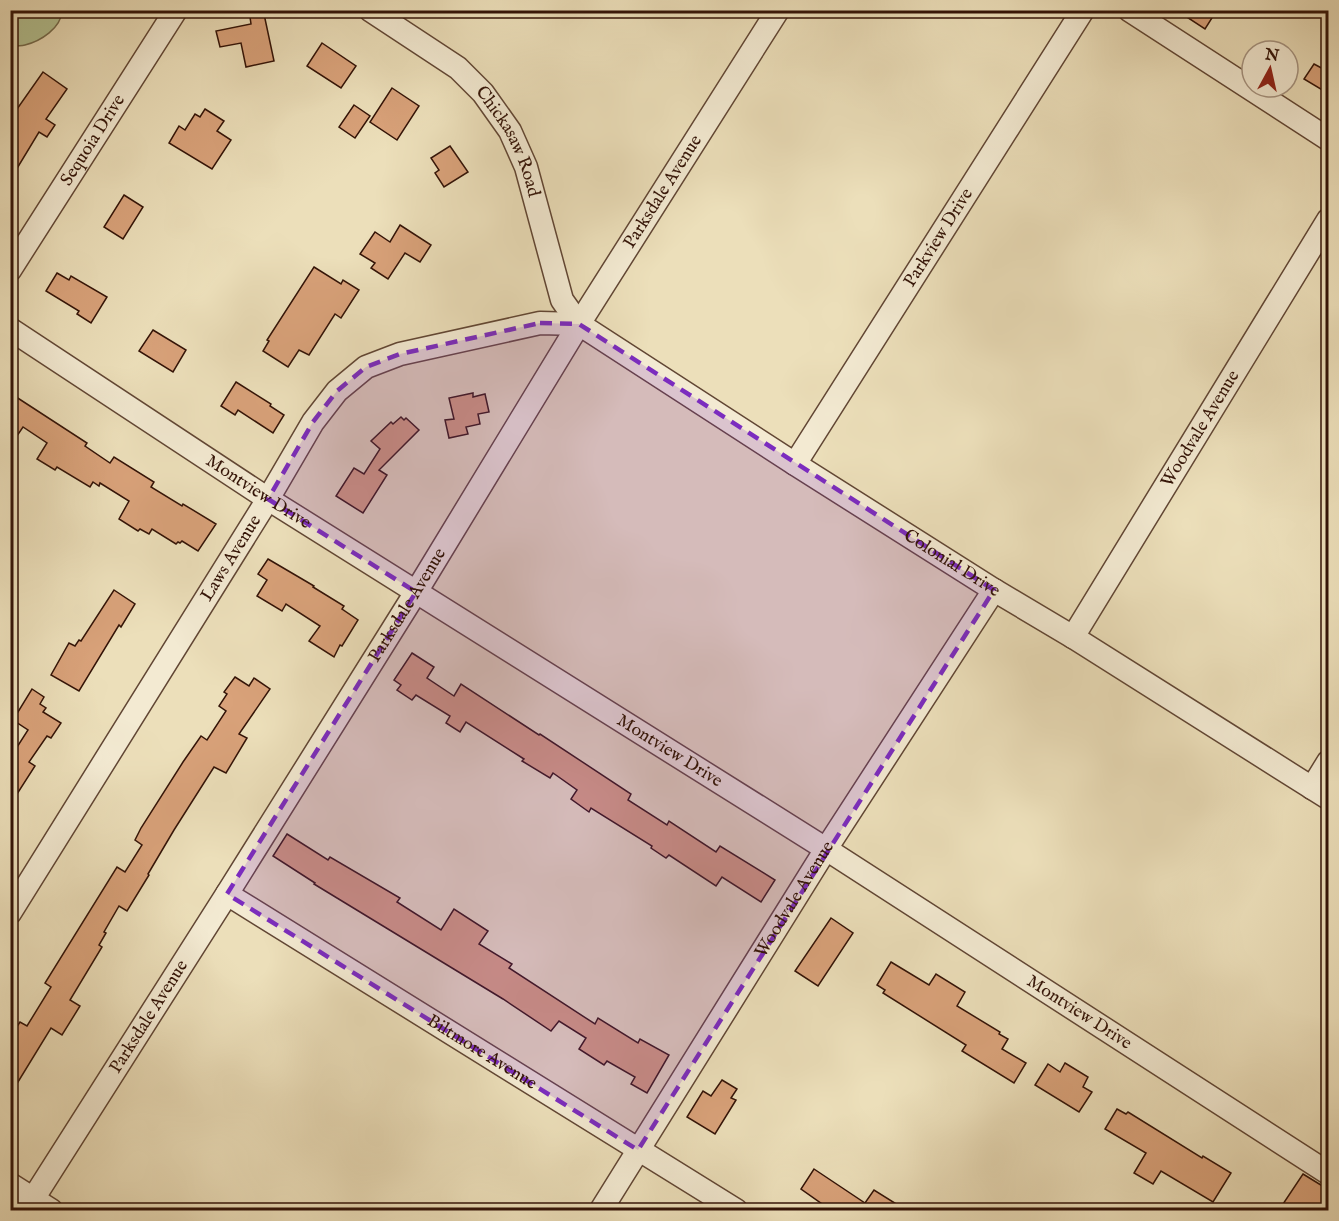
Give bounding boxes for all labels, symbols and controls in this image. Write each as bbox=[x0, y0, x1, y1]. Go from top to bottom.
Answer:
north arrow bbox=[1240, 39, 1300, 99]
text: N bbox=[1263, 45, 1280, 67]
street label: Chickasaw Road bbox=[470, 81, 545, 200]
street label: Sequoia Drive bbox=[55, 90, 131, 190]
street label: Parksdale Avenue bbox=[618, 131, 707, 253]
street label: Parkview Drive bbox=[899, 184, 979, 292]
street label: Woodvale Avenue bbox=[1156, 366, 1245, 492]
street label: Montview Drive bbox=[201, 450, 315, 534]
street label: Laws Avenue bbox=[196, 511, 267, 606]
street label: Colonial Drive bbox=[899, 524, 1004, 602]
street label: Parksdale Avenue bbox=[363, 544, 451, 667]
street label: Montview Drive bbox=[612, 709, 727, 793]
street label: Woodvale Avenue bbox=[750, 837, 840, 962]
street label: Parksdale Avenue bbox=[104, 956, 194, 1078]
street label: Montview Drive bbox=[1022, 970, 1136, 1055]
street label: Biltmore Avenue bbox=[423, 1009, 541, 1095]

